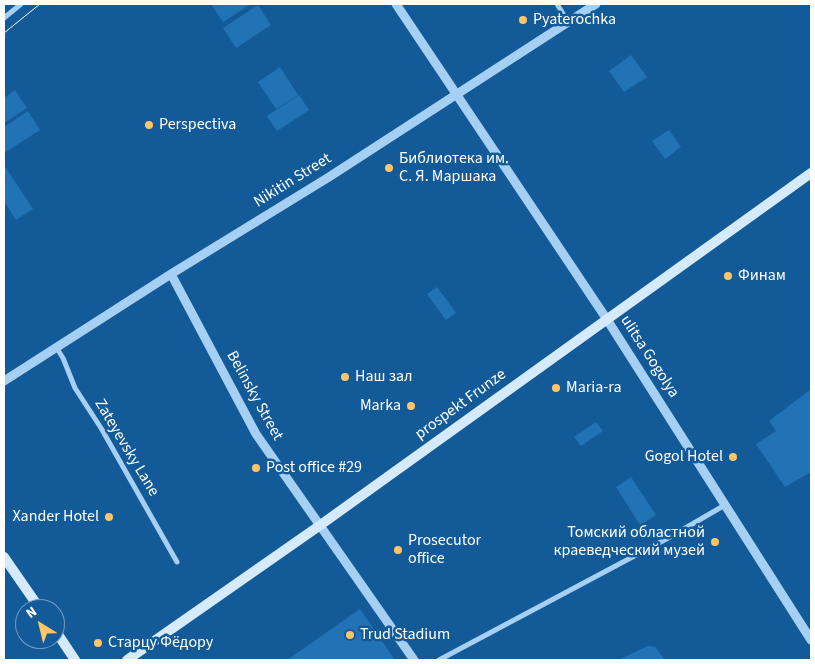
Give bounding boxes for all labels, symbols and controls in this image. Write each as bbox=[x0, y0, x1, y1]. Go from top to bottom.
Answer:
place label: Pyaterochka bbox=[533, 10, 616, 30]
marker: Pyaterochka bbox=[517, 14, 529, 26]
place label: Perspectiva bbox=[159, 115, 236, 135]
marker: Perspectiva bbox=[143, 119, 155, 131]
place label: Библиотека им. С. Я. Маршака bbox=[399, 149, 509, 187]
street label: Nikitin Street bbox=[251, 150, 335, 212]
marker: Библиотека им. С. Я. Маршака bbox=[383, 162, 395, 174]
place label: Финам bbox=[738, 266, 786, 286]
marker: Финам bbox=[722, 270, 734, 282]
street label: ulitsa Gogolya bbox=[615, 312, 683, 402]
street label: Belinsky Street bbox=[221, 348, 287, 444]
street label: prospekt Frunze bbox=[412, 366, 510, 444]
place label: Наш зал bbox=[355, 367, 413, 387]
marker: Наш зал bbox=[339, 371, 351, 383]
place label: Maria-ra bbox=[566, 378, 621, 398]
marker: Maria-ra bbox=[550, 382, 562, 394]
street label: Zateyevsky Lane bbox=[89, 396, 163, 500]
place label: Marka bbox=[360, 396, 401, 416]
marker: Marka bbox=[405, 400, 417, 412]
place label: Gogol Hotel bbox=[645, 447, 723, 467]
marker: Gogol Hotel bbox=[727, 451, 739, 463]
place label: Post office #29 bbox=[266, 458, 362, 478]
marker: Post office #29 bbox=[250, 462, 262, 474]
place label: Xander Hotel bbox=[13, 507, 99, 527]
marker: Xander Hotel bbox=[103, 511, 115, 523]
place label: Томский областной краеведческий музей bbox=[554, 523, 705, 561]
place label: Prosecutor office bbox=[408, 531, 481, 569]
marker: Томский областной краеведческий музей bbox=[709, 536, 721, 548]
marker: Prosecutor office bbox=[392, 544, 404, 556]
north arrow bbox=[15, 599, 65, 649]
text: N bbox=[22, 602, 41, 624]
place label: Trud Stadium bbox=[360, 625, 450, 645]
marker: Trud Stadium bbox=[344, 629, 356, 641]
place label: Старцу Фёдору bbox=[108, 633, 213, 653]
marker: Старцу Фёдору bbox=[92, 637, 104, 649]

